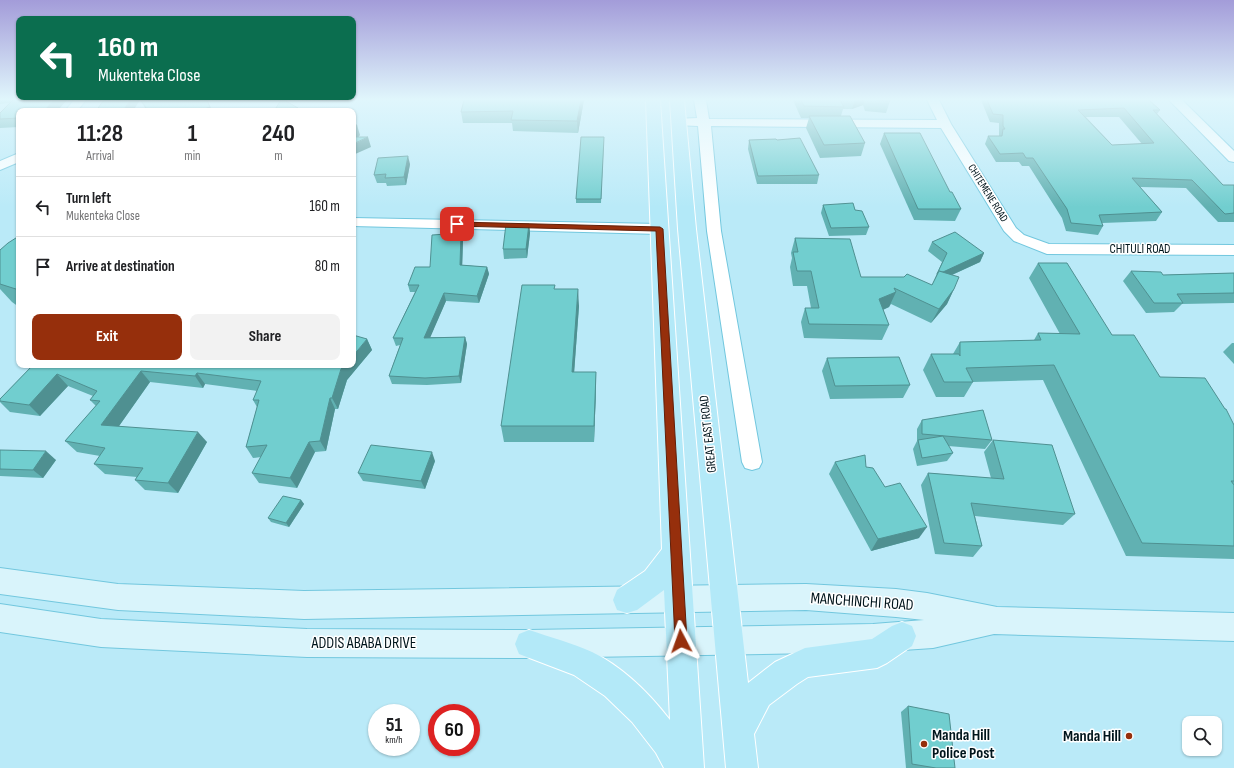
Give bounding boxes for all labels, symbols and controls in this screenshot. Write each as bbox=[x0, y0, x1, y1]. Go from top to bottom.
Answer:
text: 160 m bbox=[98, 31, 158, 64]
icon: left bbox=[32, 32, 84, 84]
text: Mukenteka Close bbox=[98, 65, 200, 86]
text: 11:28 bbox=[77, 119, 123, 148]
text: 1 bbox=[188, 119, 197, 148]
text: 240 bbox=[262, 119, 295, 148]
text: Arrival bbox=[86, 148, 114, 164]
text: min bbox=[184, 148, 201, 164]
text: m bbox=[274, 148, 283, 164]
street label: CHITEMENE ROAD bbox=[965, 162, 1011, 224]
text: Turn left bbox=[66, 189, 111, 208]
icon: left bbox=[32, 196, 54, 218]
text: 160 m bbox=[309, 197, 340, 216]
pin bbox=[440, 207, 474, 241]
text: Mukenteka Close bbox=[66, 208, 140, 224]
icon: arrive bbox=[446, 213, 468, 235]
street label: CHITULI ROAD bbox=[1110, 241, 1170, 257]
icon: arrive bbox=[32, 256, 54, 278]
text: Arrive at destination bbox=[66, 257, 175, 276]
text: 80 m bbox=[315, 257, 340, 276]
button: Exit bbox=[32, 314, 182, 360]
button: Share bbox=[190, 314, 340, 360]
street label: GREAT EAST ROAD bbox=[696, 394, 720, 474]
street label: MANCHINCHI ROAD bbox=[810, 589, 914, 615]
position arrow bbox=[660, 620, 702, 662]
street label: ADDIS ABABA DRIVE bbox=[311, 634, 416, 653]
speed limit sign: 60 bbox=[428, 704, 480, 756]
text: 51 bbox=[386, 713, 402, 737]
map controls bbox=[1182, 716, 1222, 756]
button: search bbox=[1182, 716, 1222, 756]
place label: Manda Hill Police Post bbox=[932, 726, 995, 763]
place label: Manda Hill bbox=[1063, 727, 1121, 746]
marker: Manda Hill bbox=[1124, 731, 1134, 741]
text: km/h bbox=[385, 734, 403, 746]
marker: Manda Hill Police Post bbox=[919, 739, 929, 749]

